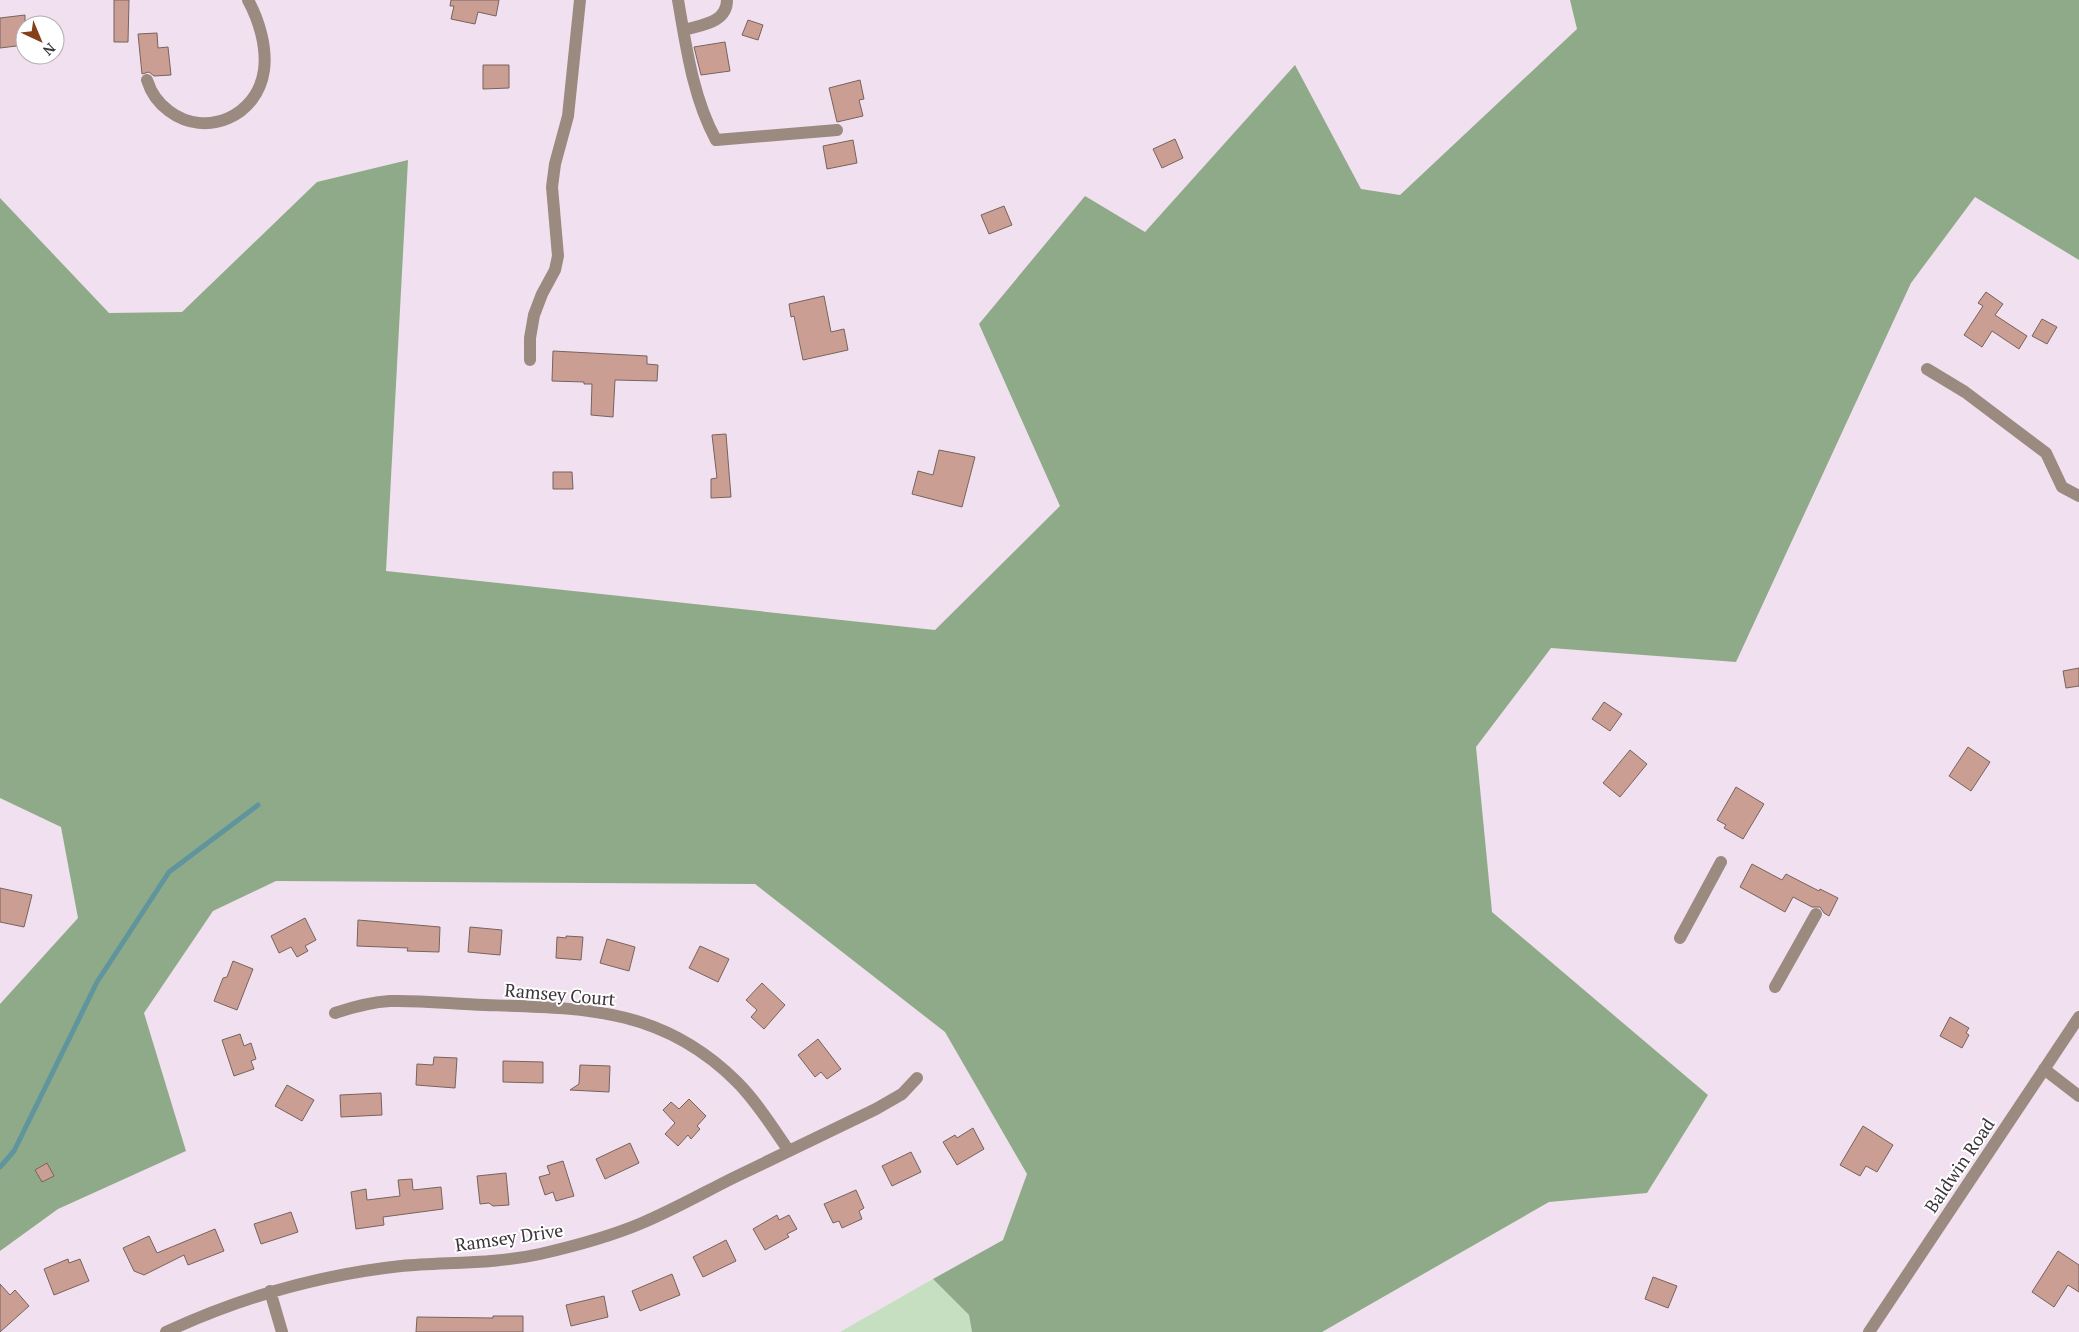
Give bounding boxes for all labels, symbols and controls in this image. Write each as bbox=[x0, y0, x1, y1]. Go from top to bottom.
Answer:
north arrow bbox=[15, 15, 65, 65]
text: N bbox=[39, 39, 60, 60]
street label: Ramsey Court bbox=[504, 977, 617, 1011]
street label: Baldwin Road bbox=[1918, 1113, 2000, 1217]
street label: Ramsey Drive bbox=[453, 1218, 565, 1256]

